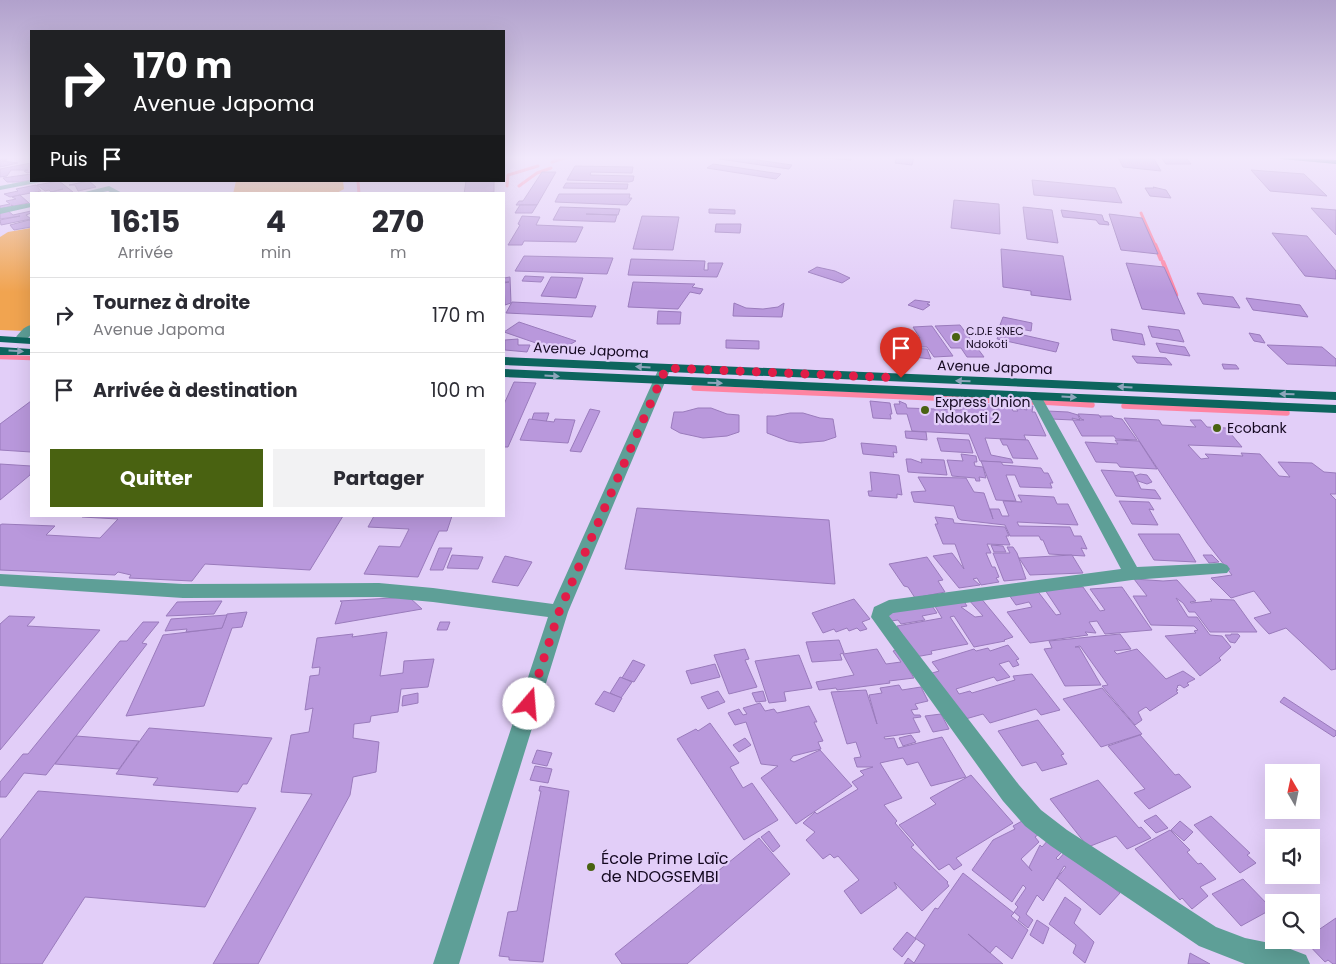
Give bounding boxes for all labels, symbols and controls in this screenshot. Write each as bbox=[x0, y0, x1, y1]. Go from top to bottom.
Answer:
text: 170 m bbox=[133, 41, 232, 90]
icon: right bbox=[50, 50, 115, 115]
text: Avenue Japoma bbox=[133, 88, 315, 119]
icon: arrive bbox=[98, 145, 126, 173]
text: Puis bbox=[50, 146, 88, 173]
text: 16:15 bbox=[110, 200, 180, 243]
text: 4 bbox=[266, 200, 286, 243]
text: 270 bbox=[372, 200, 425, 243]
text: Arrivée bbox=[118, 241, 173, 264]
text: min bbox=[261, 241, 291, 264]
text: m bbox=[390, 241, 406, 264]
text: Tournez à droite bbox=[93, 289, 250, 316]
icon: right bbox=[50, 301, 78, 329]
text: 170 m bbox=[432, 302, 485, 329]
text: Avenue Japoma bbox=[93, 318, 225, 341]
place label: C.D.E SNEC Ndokoti bbox=[966, 323, 1024, 352]
pin bbox=[880, 327, 922, 378]
marker: C.D.E SNEC Ndokoti bbox=[950, 331, 962, 343]
icon: arrive bbox=[887, 334, 915, 362]
street label: Avenue Japoma bbox=[533, 337, 649, 363]
one-way arrow bbox=[8, 348, 24, 356]
street label: Avenue Japoma bbox=[937, 355, 1053, 379]
one-way arrow bbox=[635, 363, 651, 371]
one-way arrow bbox=[545, 372, 561, 380]
icon: arrive bbox=[50, 376, 78, 404]
one-way arrow bbox=[954, 376, 970, 384]
text: Arrivée à destination bbox=[93, 377, 298, 404]
text: 100 m bbox=[430, 377, 485, 404]
one-way arrow bbox=[707, 379, 723, 387]
one-way arrow bbox=[1117, 383, 1133, 391]
one-way arrow bbox=[1279, 390, 1295, 398]
place label: Express Union Ndokoti 2 bbox=[935, 392, 1030, 428]
one-way arrow bbox=[1062, 394, 1078, 402]
marker: Express Union Ndokoti 2 bbox=[919, 404, 931, 416]
place label: Ecobank bbox=[1227, 418, 1288, 438]
marker: Ecobank bbox=[1211, 422, 1223, 434]
button: Quitter bbox=[50, 449, 263, 507]
button: Partager bbox=[273, 449, 485, 507]
position arrow bbox=[502, 677, 554, 729]
north arrow bbox=[1265, 764, 1320, 819]
map controls bbox=[1265, 764, 1320, 949]
button: sound bbox=[1265, 829, 1320, 884]
place label: École Prime Laïc de NDOGSEMBI bbox=[601, 847, 729, 888]
marker: École Prime Laïc de NDOGSEMBI bbox=[585, 861, 597, 873]
button: search bbox=[1265, 894, 1320, 949]

